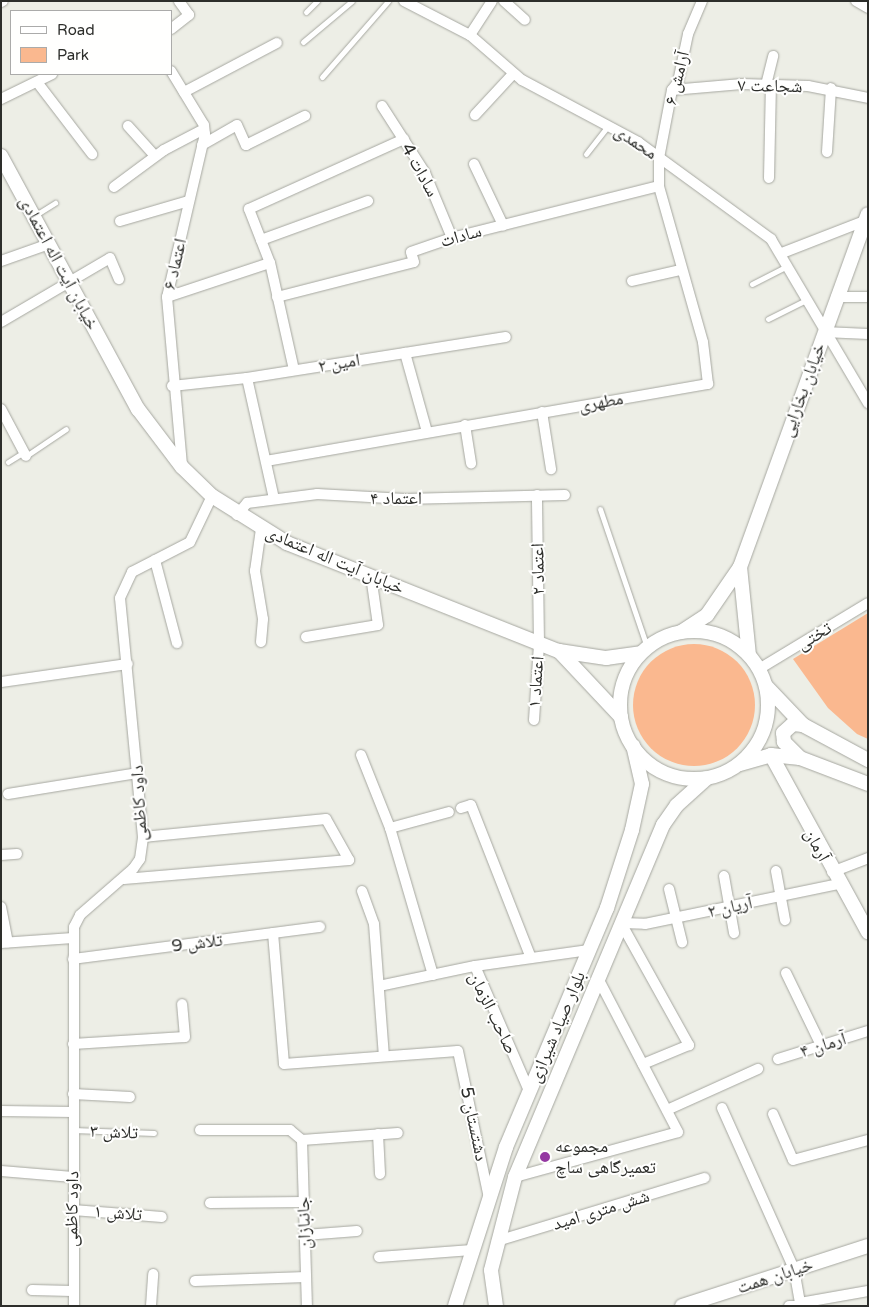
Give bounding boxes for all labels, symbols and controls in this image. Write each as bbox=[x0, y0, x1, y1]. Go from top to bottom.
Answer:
legend bbox=[10, 10, 172, 75]
text: Road bbox=[57, 21, 95, 39]
text: Park bbox=[57, 46, 89, 64]
street label: آرامش ۶ bbox=[660, 49, 694, 107]
street label: شجاعت ۷ bbox=[737, 75, 803, 97]
street label: محمدی bbox=[610, 120, 662, 164]
street label: سادات 4 bbox=[396, 139, 444, 201]
street label: خیابان آیت اله اعتمادی bbox=[15, 192, 103, 334]
street label: سادات bbox=[438, 220, 484, 252]
street label: اعتماد ۶ bbox=[159, 236, 191, 292]
street label: خیابان بخارایی bbox=[776, 340, 830, 440]
street label: امین ۲ bbox=[316, 349, 362, 377]
street label: مطهری bbox=[577, 387, 625, 417]
street label: اعتماد ۴ bbox=[370, 487, 422, 509]
street label: خیابان آیت اله اعتمادی bbox=[262, 521, 408, 599]
street label: اعتماد ۲ bbox=[527, 543, 549, 595]
street label: تختی bbox=[793, 617, 835, 655]
street label: اعتماد ۱ bbox=[523, 655, 549, 709]
street label: داود کاظمی bbox=[126, 764, 152, 842]
street label: آرمان bbox=[799, 825, 835, 865]
street label: آریان ۲ bbox=[706, 892, 754, 922]
street label: تلاش 9 bbox=[170, 929, 224, 957]
street label: بلوار صیاد شیرازی bbox=[524, 968, 590, 1086]
street label: صاحب الزمان bbox=[464, 969, 522, 1057]
street label: آرمان ۴ bbox=[797, 1028, 849, 1062]
street label: دشتستان 5 bbox=[456, 1085, 492, 1163]
street label: تلاش ۳ bbox=[90, 1120, 138, 1144]
place label: مجموعه تعمیرگاهی ساچ bbox=[555, 1136, 656, 1178]
marker: مجموعه تعمیرگاهی ساچ bbox=[539, 1151, 551, 1163]
street label: داود کاظمی bbox=[61, 1171, 83, 1247]
street label: شش متری امید bbox=[550, 1185, 652, 1235]
street label: جانبازان bbox=[292, 1196, 316, 1250]
street label: تلاش ۱ bbox=[93, 1201, 143, 1225]
street label: خیابان همت bbox=[734, 1254, 816, 1298]

